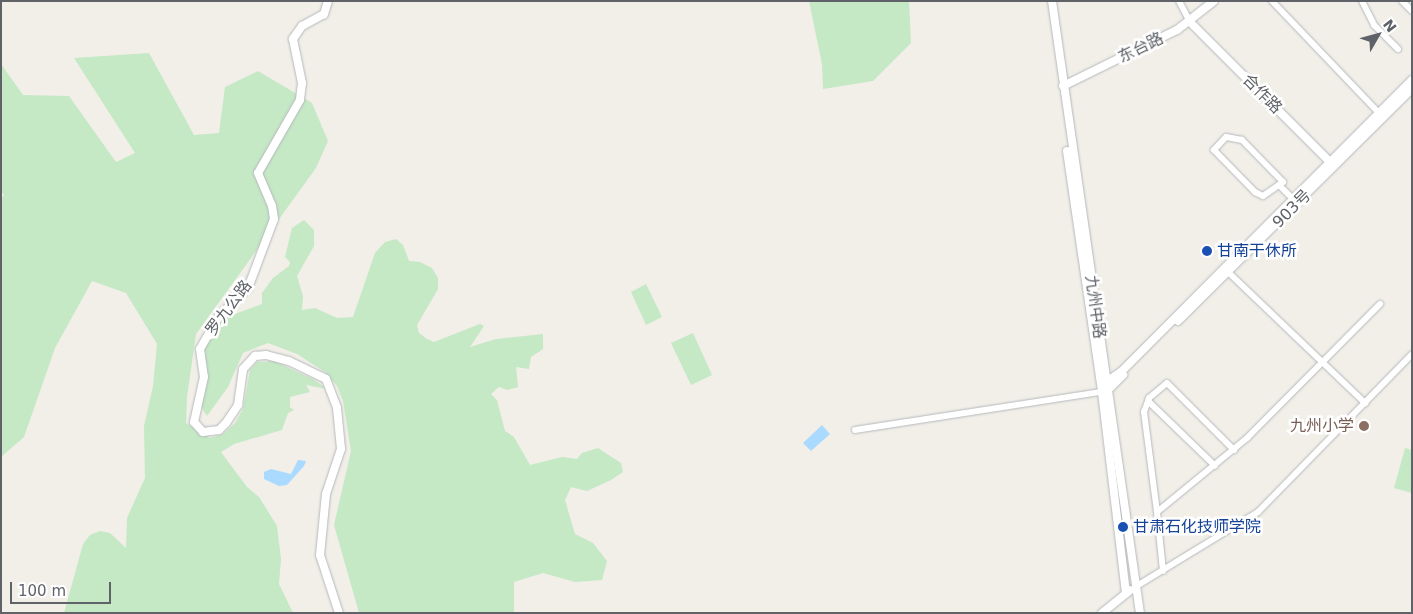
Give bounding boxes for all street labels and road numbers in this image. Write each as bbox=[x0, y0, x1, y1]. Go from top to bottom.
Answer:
street label: 东台路 bbox=[1115, 29, 1167, 67]
street label: 合作路 bbox=[1238, 70, 1286, 118]
street label: 903号 bbox=[1269, 186, 1315, 232]
street label: 九州中路 bbox=[1081, 274, 1109, 340]
street label: 罗九公路 bbox=[202, 277, 256, 339]

